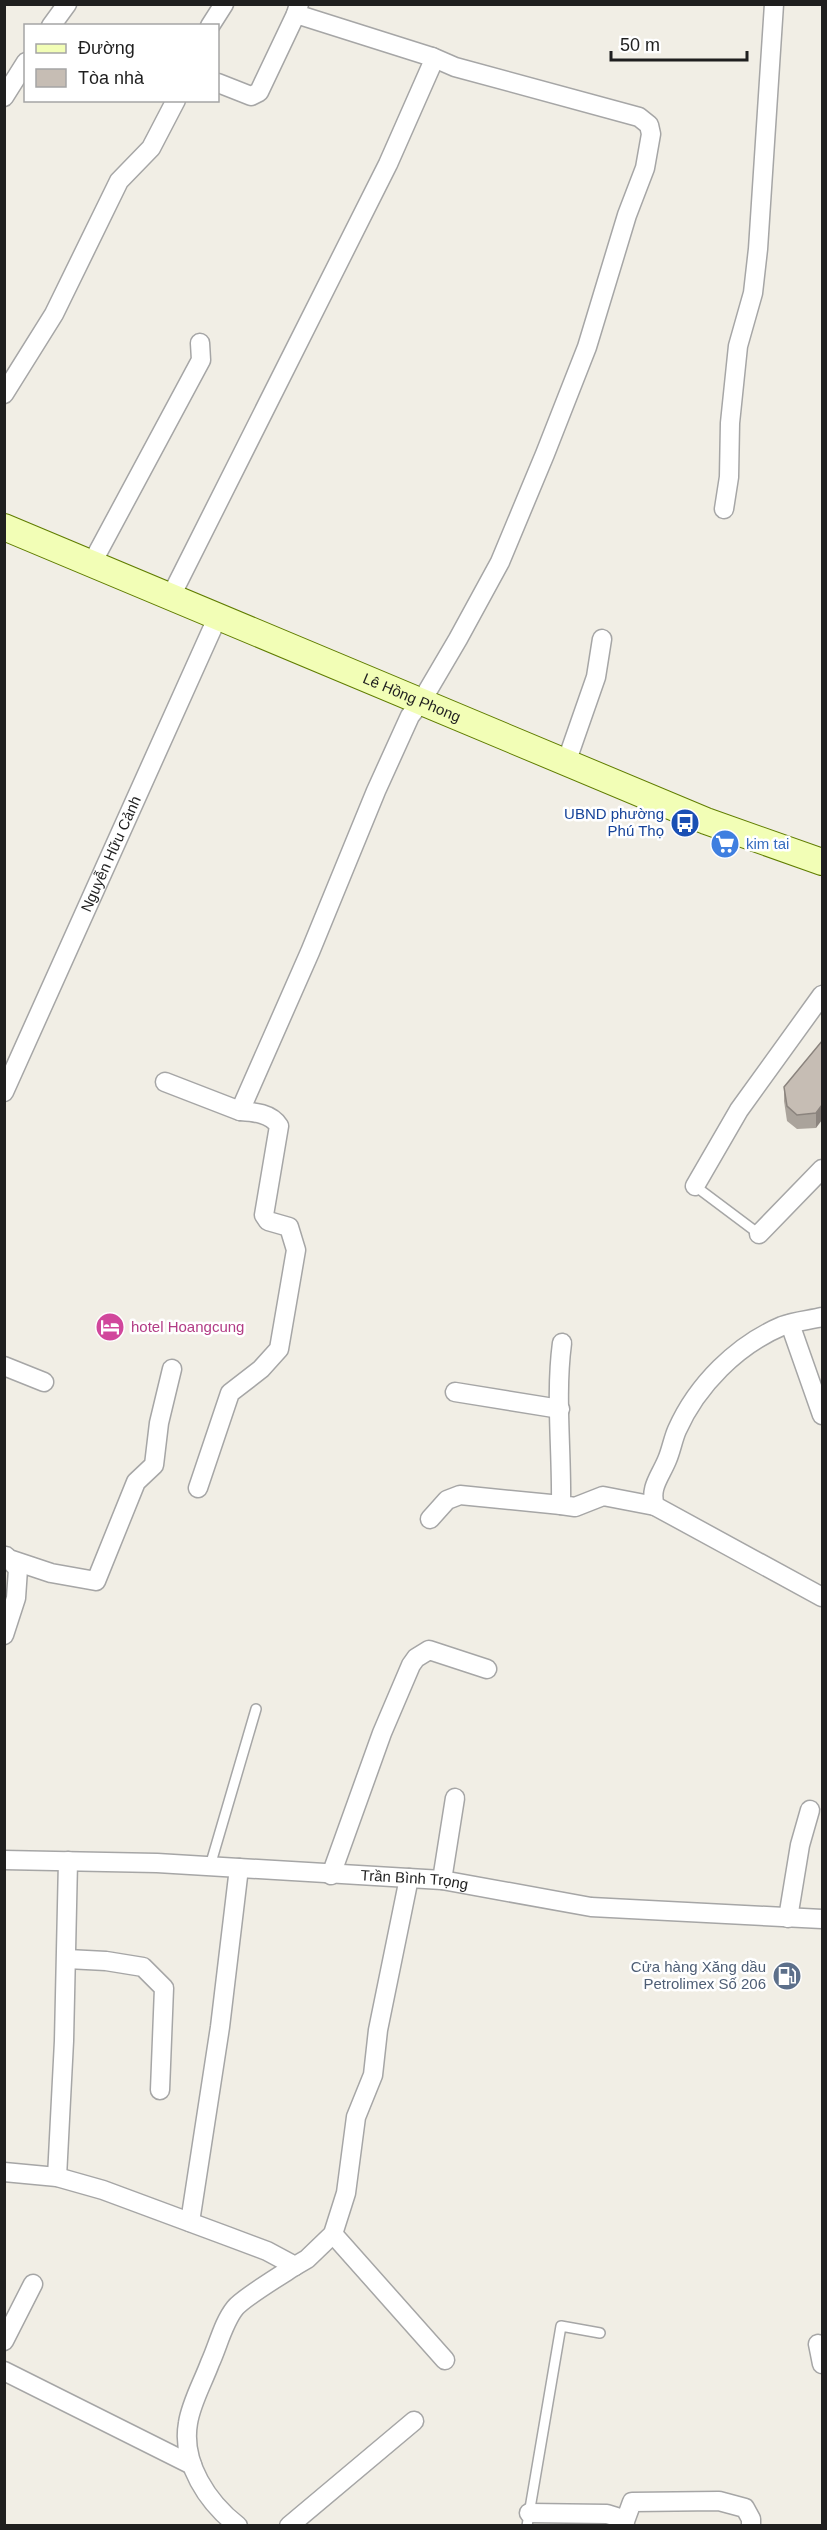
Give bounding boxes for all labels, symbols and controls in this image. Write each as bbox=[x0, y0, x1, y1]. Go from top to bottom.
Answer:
legend bbox=[24, 24, 219, 102]
scale bar bbox=[611, 24, 748, 62]
text: 50 m bbox=[620, 35, 660, 55]
text: Đường bbox=[78, 38, 135, 58]
text: Tòa nhà bbox=[78, 68, 145, 88]
street label: Lê Hồng Phong bbox=[360, 669, 463, 725]
street label: Nguyễn Hữu Cảnh bbox=[77, 793, 144, 914]
place label: UBND phường Phú Thọ bbox=[564, 805, 664, 839]
bus stop icon: UBND phường Phú Thọ bbox=[669, 807, 701, 839]
supermarket icon: kim tai bbox=[709, 828, 741, 860]
place label: kim tai bbox=[746, 835, 789, 852]
hotel icon: hotel Hoangcung bbox=[94, 1311, 126, 1343]
place label: hotel Hoangcung bbox=[131, 1318, 244, 1335]
street label: Trần Bình Trọng bbox=[360, 1866, 470, 1893]
place label: Cửa hàng Xăng dầu Petrolimex Số 206 bbox=[631, 1958, 766, 1992]
fuel station icon: Cửa hàng Xăng dầu Petrolimex Số 206 bbox=[771, 1960, 803, 1992]

